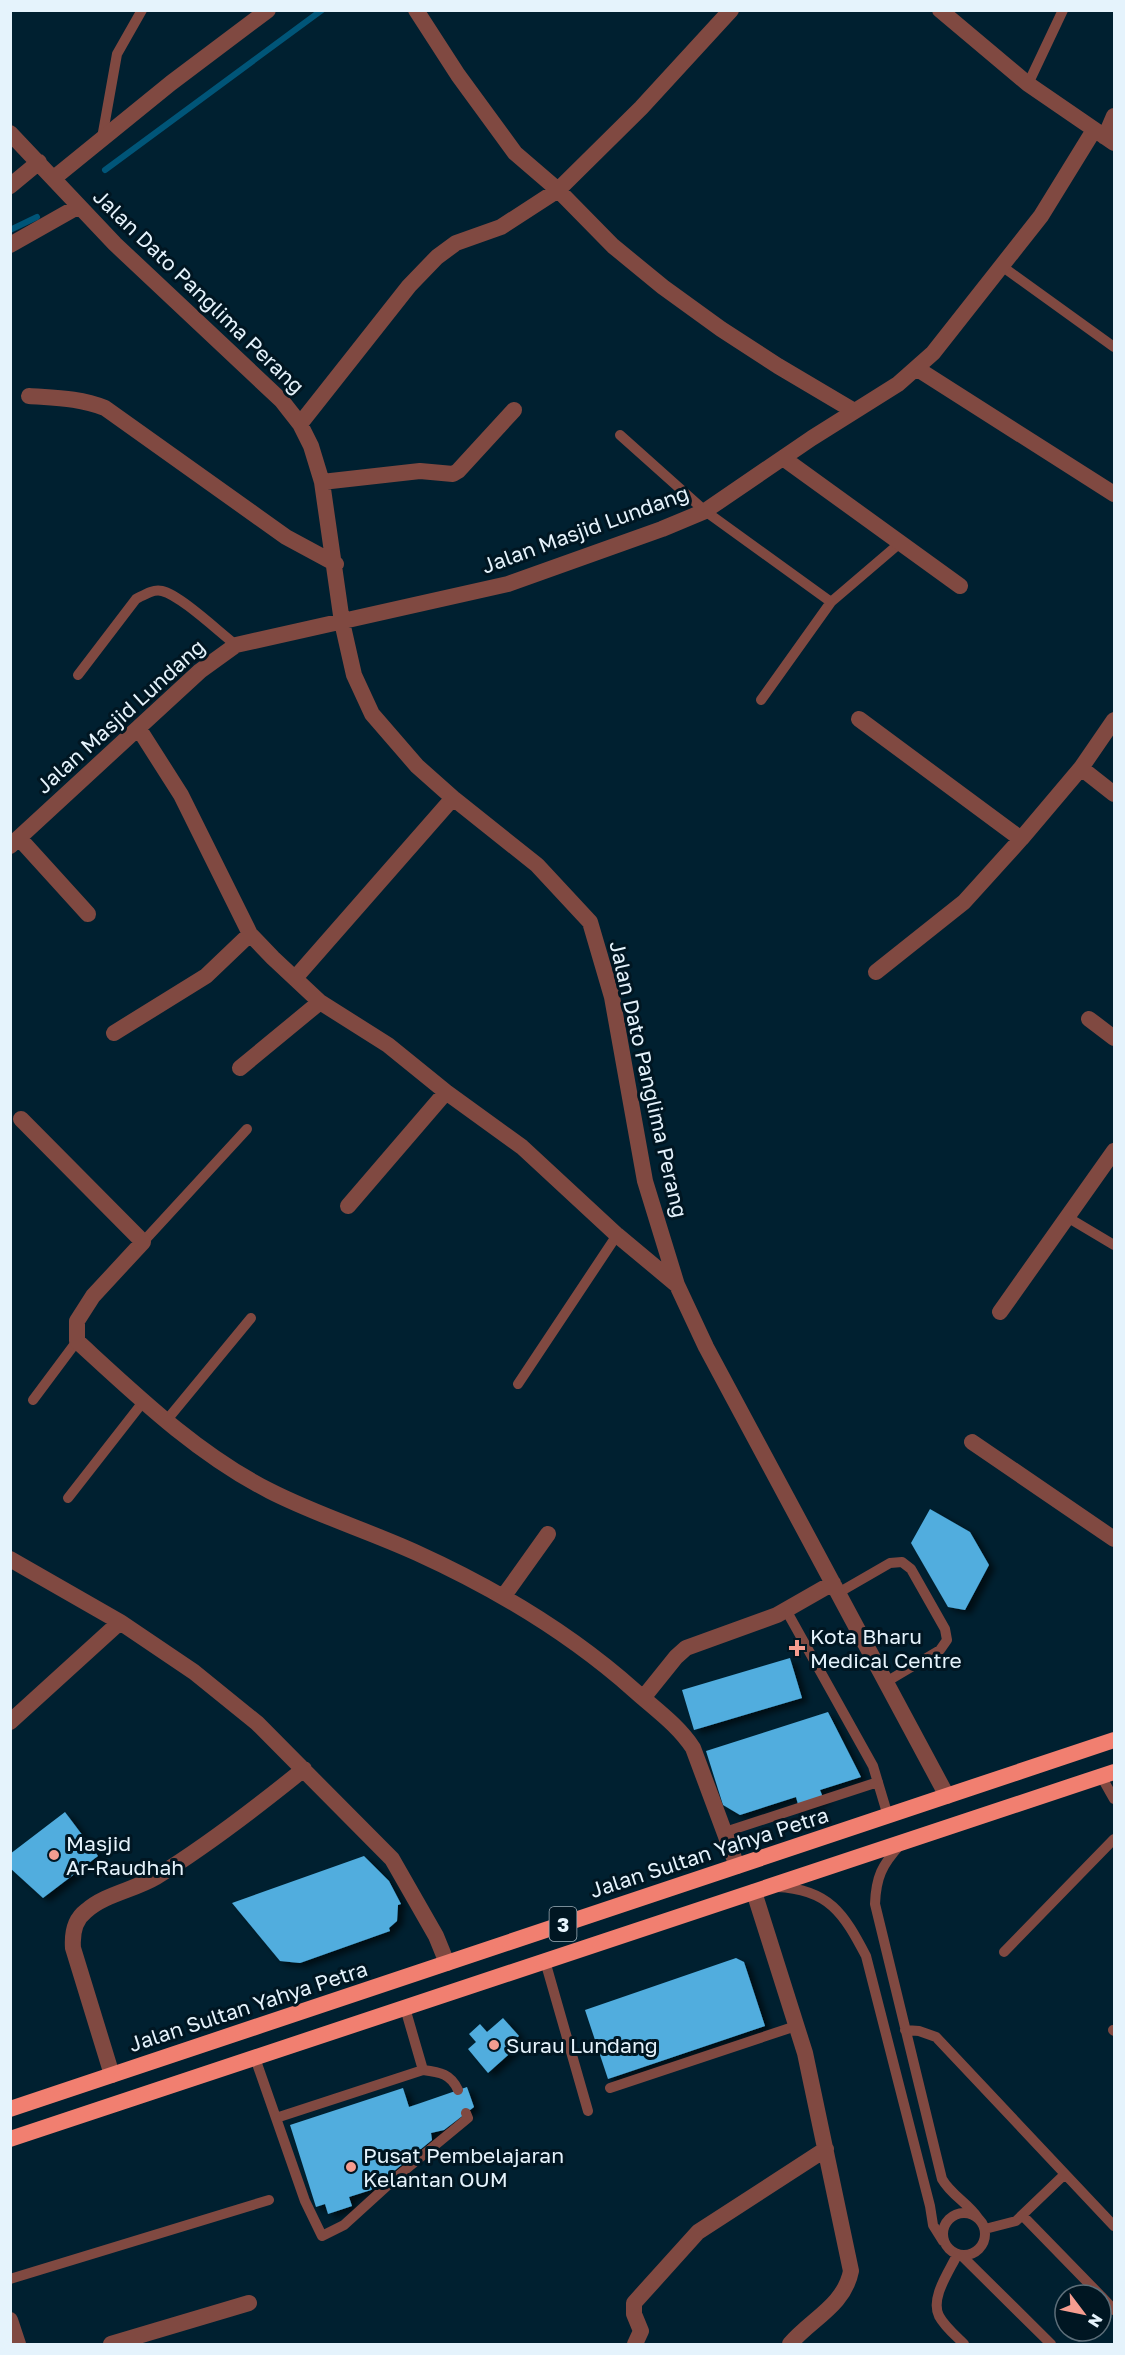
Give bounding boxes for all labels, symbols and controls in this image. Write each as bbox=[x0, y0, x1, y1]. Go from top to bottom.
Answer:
street label: Jalan Dato Panglima Perang bbox=[88, 183, 310, 399]
street label: Jalan Masjid Lundang bbox=[478, 479, 692, 579]
street label: Jalan Masjid Lundang bbox=[30, 633, 210, 799]
street label: Jalan Dato Panglima Perang bbox=[604, 938, 694, 1220]
place label: Kota Bharu Medical Centre bbox=[810, 1623, 962, 1673]
marker: Kota Bharu Medical Centre bbox=[788, 1639, 806, 1657]
street label: Jalan Sultan Yahya Petra bbox=[586, 1801, 832, 1903]
place label: Masjid Ar-Raudhah bbox=[66, 1830, 184, 1880]
marker: Masjid Ar-Raudhah bbox=[47, 1848, 61, 1862]
road number: 3 bbox=[550, 1907, 576, 1941]
street label: Jalan Sultan Yahya Petra bbox=[125, 1955, 371, 2057]
place label: Surau Lundang bbox=[506, 2032, 658, 2058]
marker: Surau Lundang bbox=[487, 2038, 501, 2052]
place label: Pusat Pembelajaran Kelantan OUM bbox=[363, 2142, 564, 2192]
marker: Pusat Pembelajaran Kelantan OUM bbox=[344, 2160, 358, 2174]
north arrow bbox=[1053, 2283, 1113, 2343]
text: N bbox=[1084, 2310, 1107, 2331]

